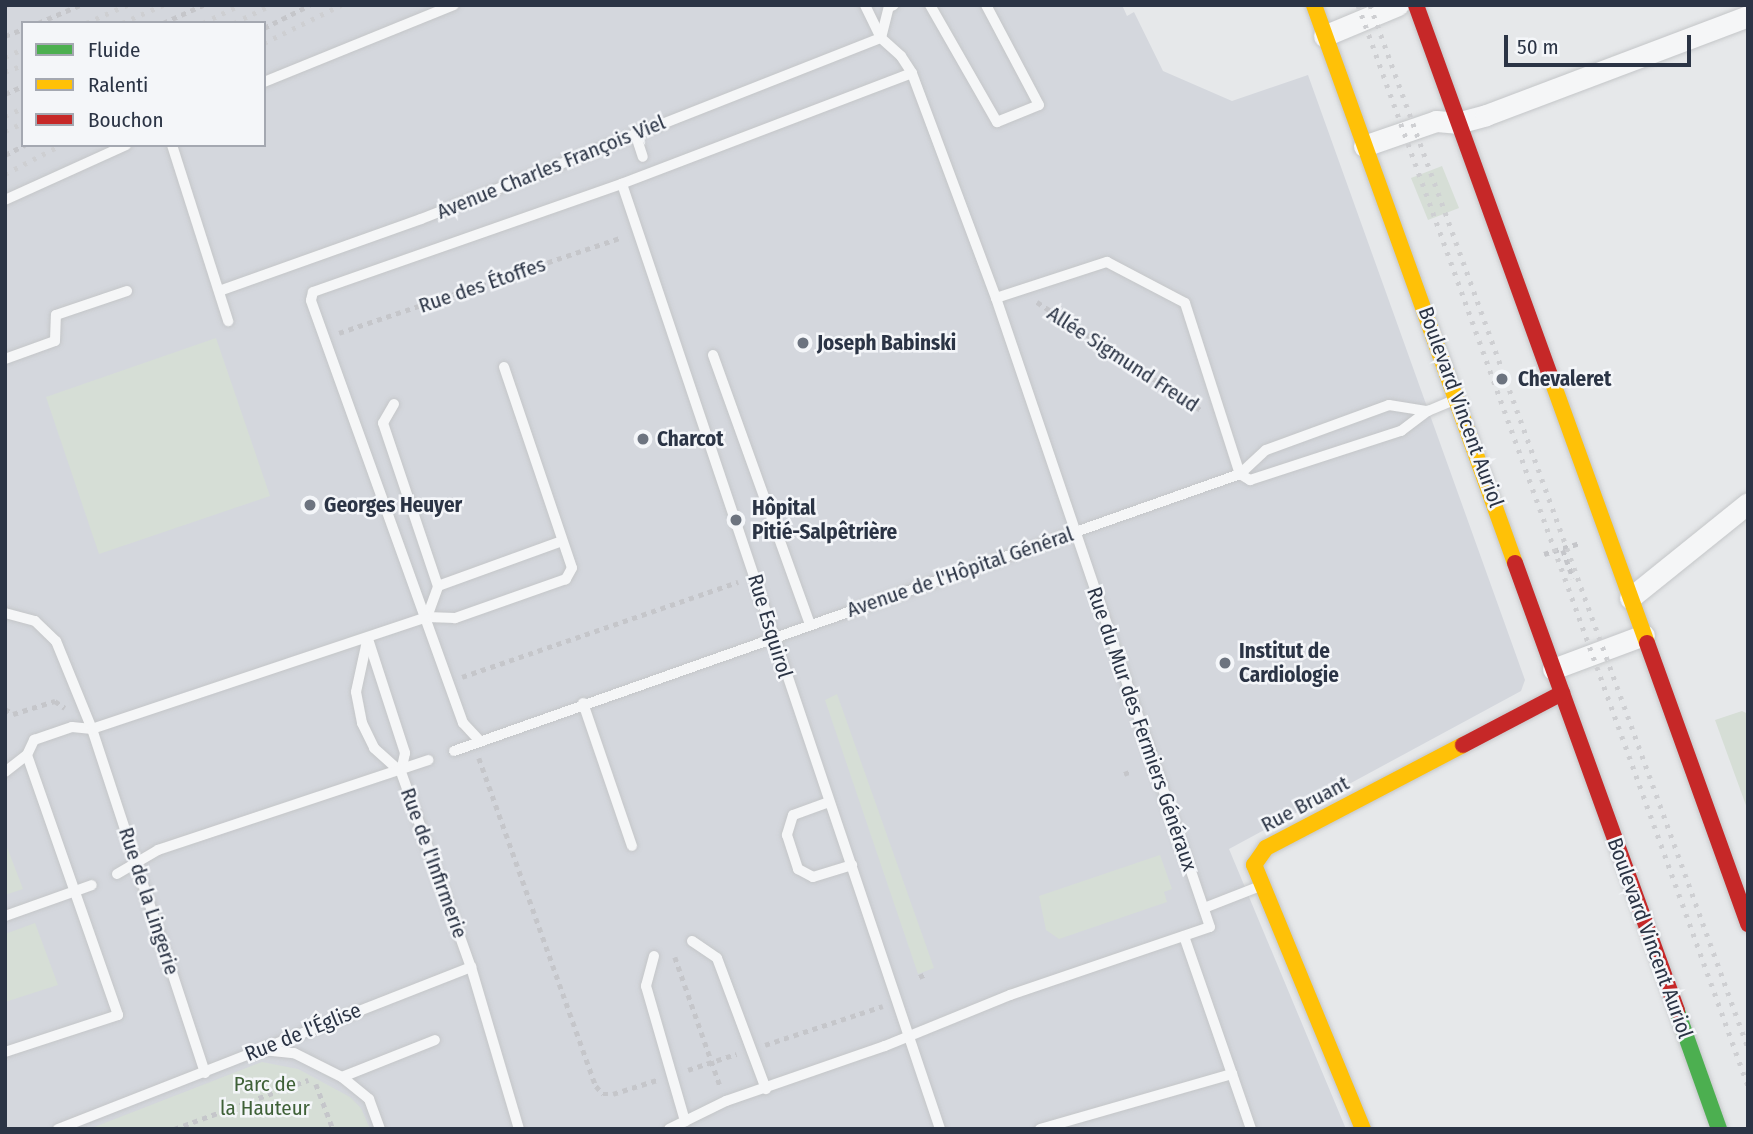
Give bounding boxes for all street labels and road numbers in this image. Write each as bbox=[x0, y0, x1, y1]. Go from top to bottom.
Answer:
street label: Avenue Charles François Viel bbox=[433, 110, 669, 224]
street label: Rue des Étoffes bbox=[415, 252, 549, 318]
street label: Allée Sigmund Freud bbox=[1043, 301, 1203, 417]
street label: Boulevard Vincent Auriol bbox=[1413, 303, 1509, 511]
street label: Avenue de l'Hôpital Général bbox=[844, 521, 1076, 623]
street label: Rue Esquirol bbox=[742, 571, 798, 681]
street label: Rue du Mur des Fermiers Généraux bbox=[1081, 584, 1203, 874]
street label: Rue Bruant bbox=[1257, 770, 1353, 838]
street label: Rue de l'Infirmerie bbox=[395, 784, 473, 942]
street label: Rue de la Lingerie bbox=[113, 824, 185, 978]
street label: Boulevard Vincent Auriol bbox=[1602, 834, 1698, 1042]
street label: Rue de l'Église bbox=[241, 997, 365, 1067]

